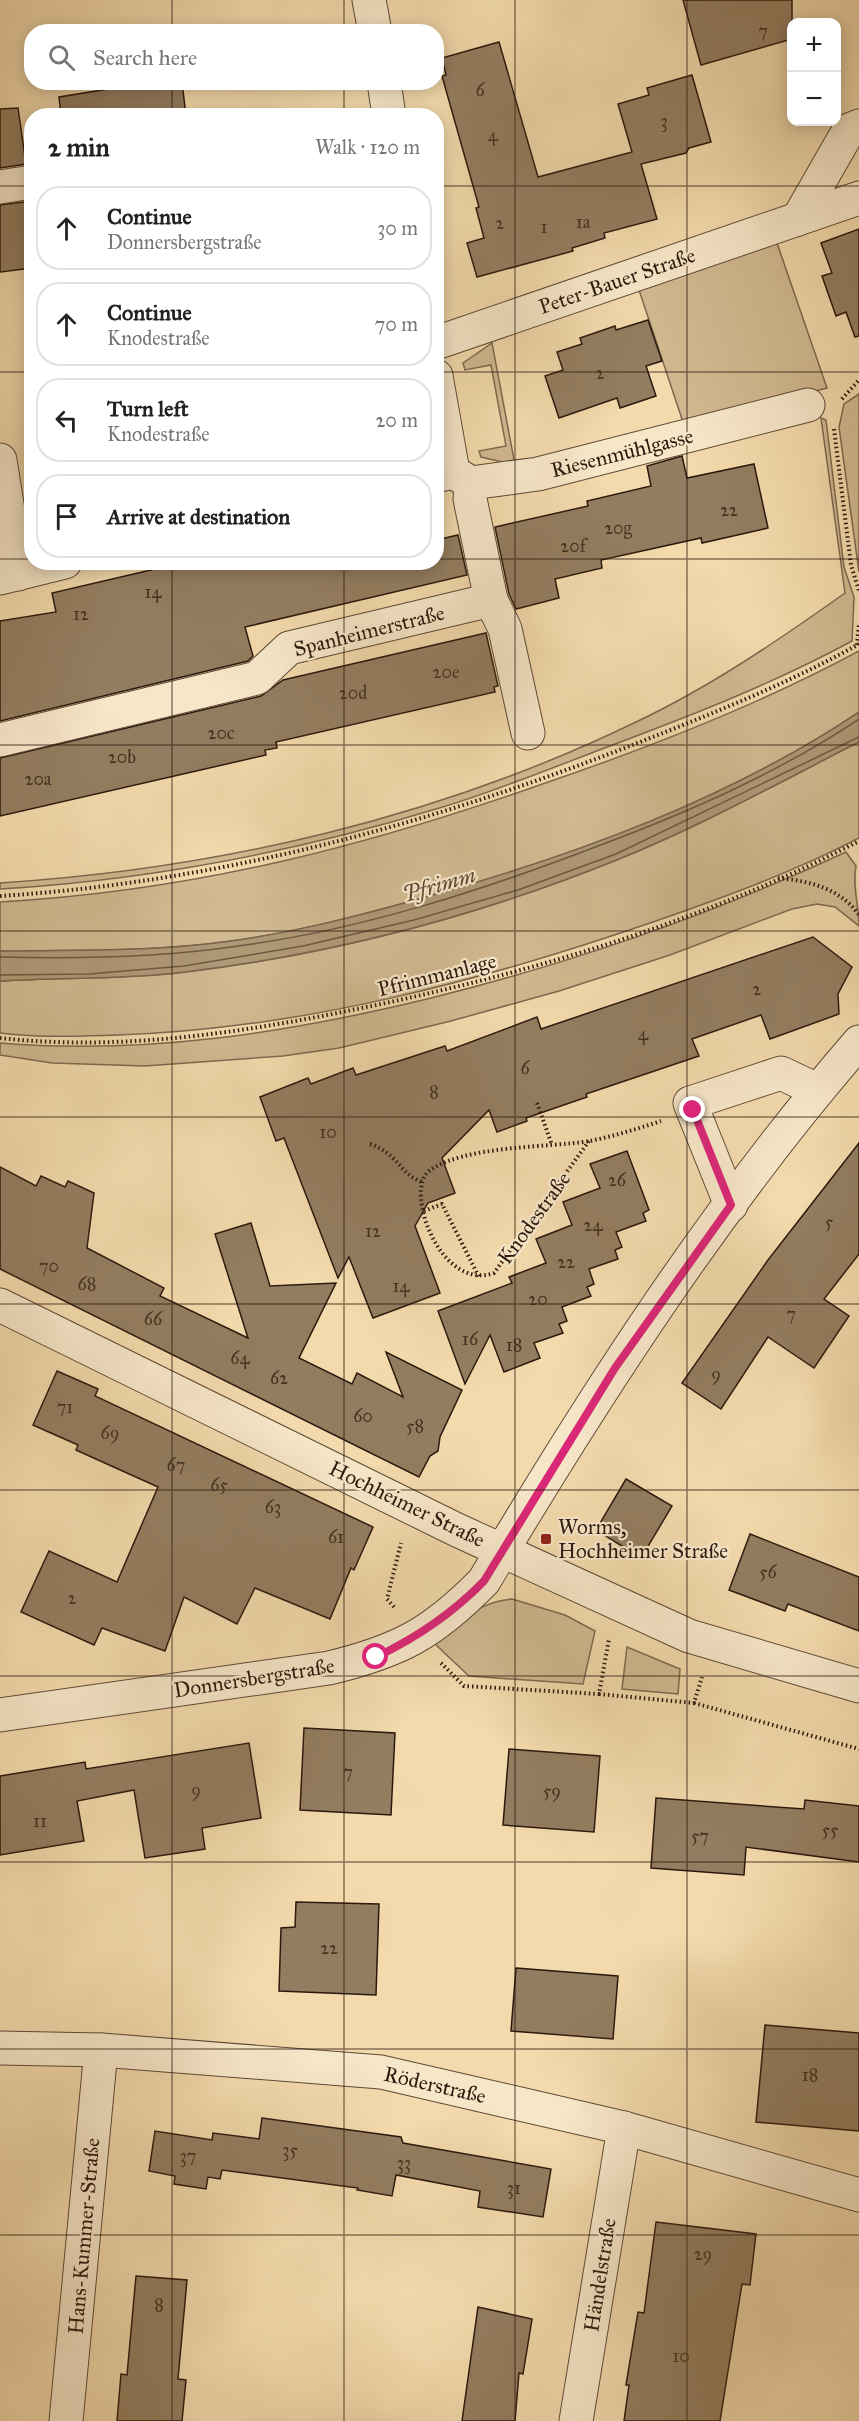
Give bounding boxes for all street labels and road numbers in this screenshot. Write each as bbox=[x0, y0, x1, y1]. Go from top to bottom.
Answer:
street label: Peter-Bauer Straße bbox=[535, 242, 699, 320]
street label: Riesenmühlgasse bbox=[548, 423, 696, 483]
street label: Spanheimerstraße bbox=[291, 600, 447, 662]
street label: Pfrimmanlage bbox=[375, 948, 499, 1002]
street label: Knodestraße bbox=[492, 1167, 576, 1269]
street label: Hochheimer Straße bbox=[325, 1455, 489, 1553]
street label: Donnersbergstraße bbox=[172, 1652, 336, 1704]
street label: Röderstraße bbox=[381, 2061, 489, 2109]
street label: Hans-Kummer-Straße bbox=[62, 2137, 106, 2335]
street label: Händelstraße bbox=[578, 2216, 622, 2334]

